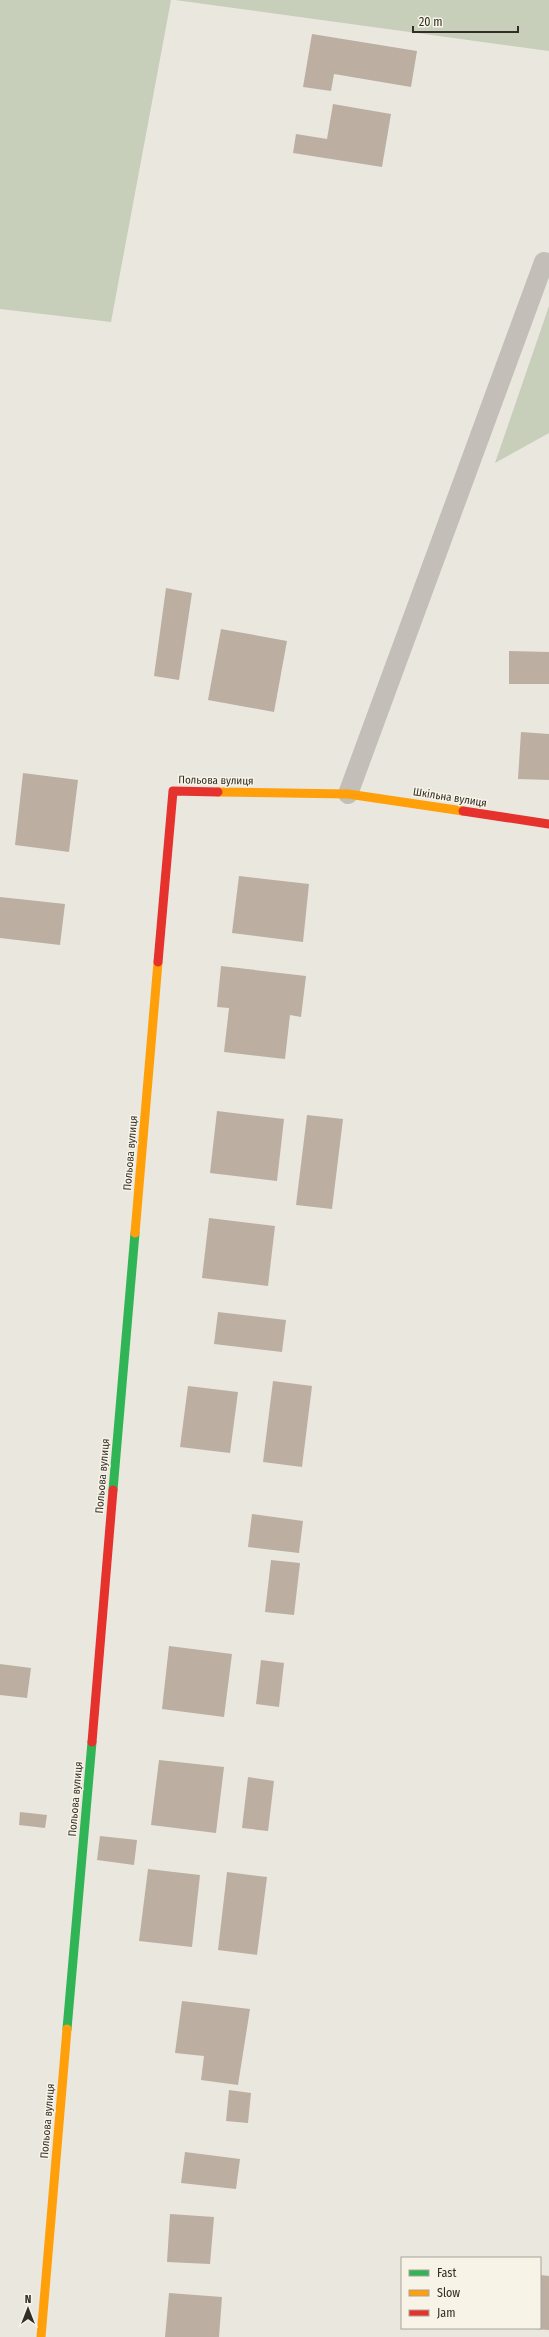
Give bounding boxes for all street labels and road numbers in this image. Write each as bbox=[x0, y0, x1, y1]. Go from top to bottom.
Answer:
street label: Польова вулиця bbox=[178, 773, 254, 788]
street label: Шкільна вулиця bbox=[412, 785, 488, 810]
street label: Польова вулиця bbox=[121, 1115, 140, 1191]
street label: Польова вулиця bbox=[93, 1438, 112, 1514]
street label: Польова вулиця bbox=[66, 1761, 85, 1837]
street label: Польова вулиця bbox=[38, 2083, 57, 2159]

